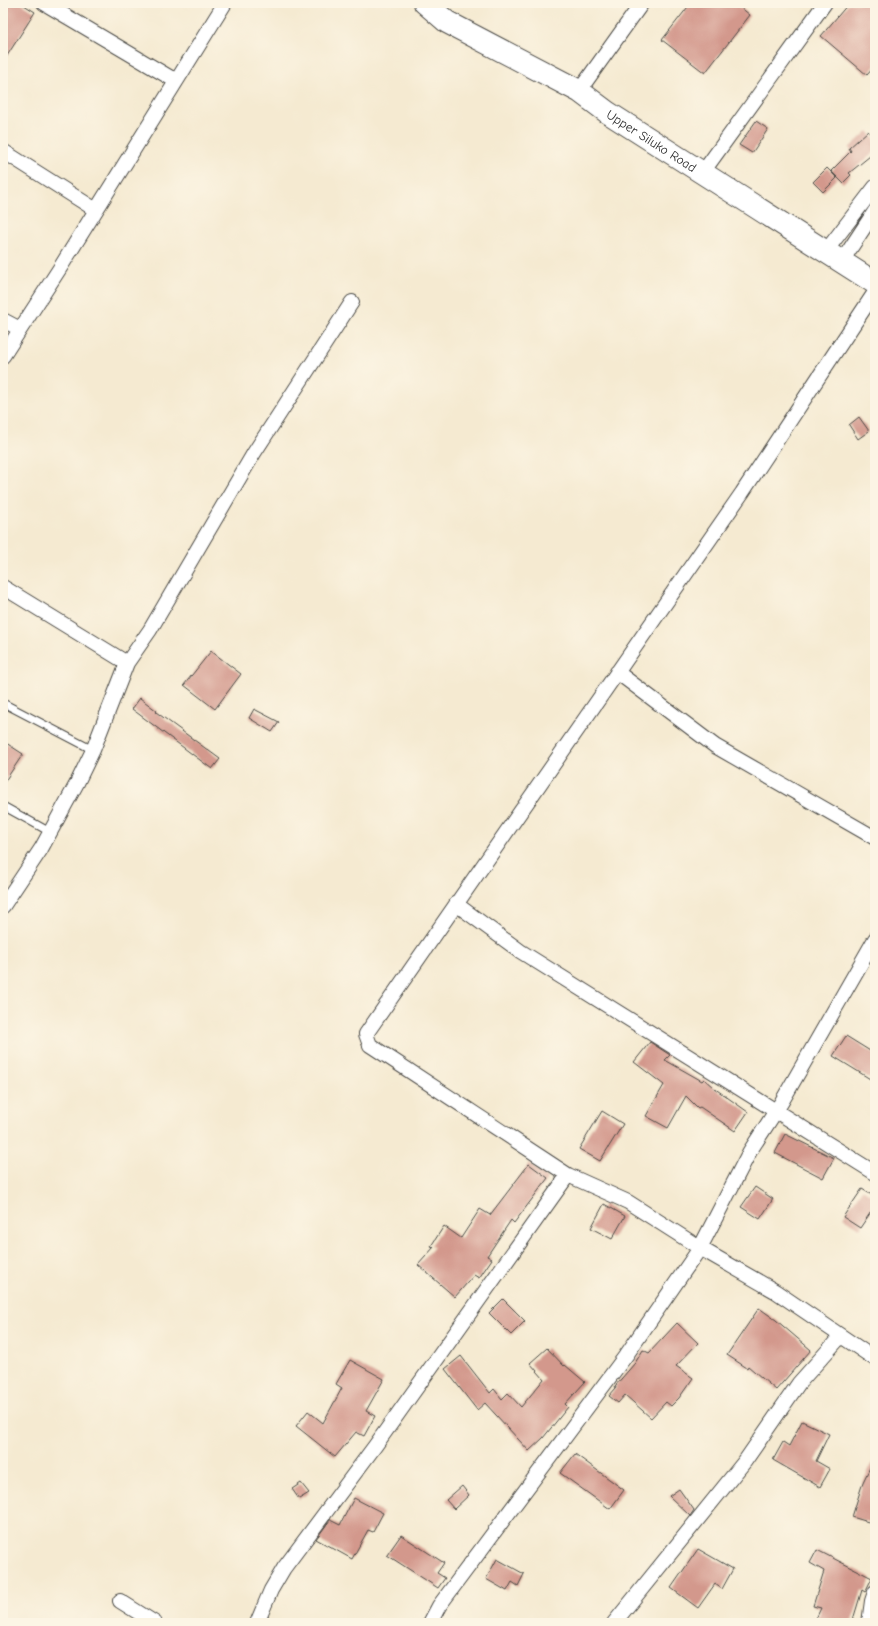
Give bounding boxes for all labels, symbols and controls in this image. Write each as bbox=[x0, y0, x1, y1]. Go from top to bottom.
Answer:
street label: Upper Siluko Road bbox=[604, 106, 699, 175]

